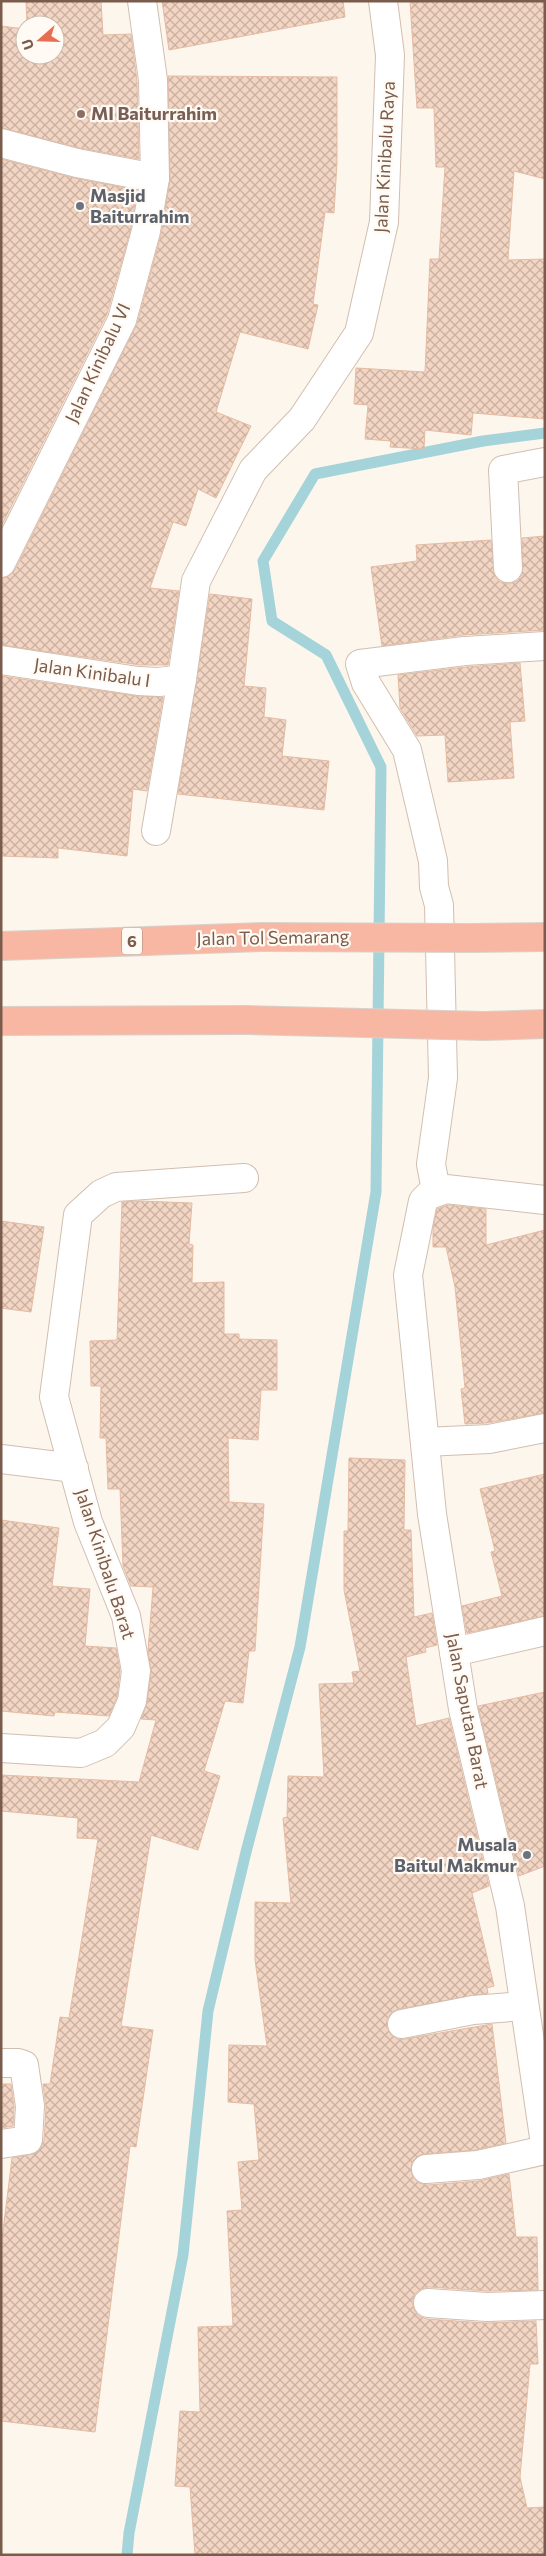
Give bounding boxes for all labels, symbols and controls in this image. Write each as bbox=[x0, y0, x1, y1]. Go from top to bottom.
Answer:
north arrow bbox=[15, 15, 65, 65]
text: U bbox=[18, 37, 37, 52]
street label: Jalan Kinibalu Raya bbox=[369, 80, 399, 233]
place label: MI Baiturrahim bbox=[91, 102, 217, 124]
marker: MI Baiturrahim bbox=[75, 108, 87, 120]
place label: Masjid Baiturrahim bbox=[90, 184, 190, 227]
marker: Masjid Baiturrahim bbox=[74, 200, 86, 212]
street label: Jalan Kinibalu VI bbox=[60, 299, 134, 426]
street label: Jalan Kinibalu I bbox=[33, 653, 152, 691]
street label: Jalan Tol Semarang bbox=[196, 925, 350, 949]
road number: 6 bbox=[122, 928, 142, 954]
street label: Jalan Kinibalu Barat bbox=[71, 1486, 141, 1642]
street label: Jalan Saputan Barat bbox=[442, 1631, 494, 1791]
place label: Musala Baitul Makmur bbox=[394, 1833, 518, 1876]
marker: Musala Baitul Makmur bbox=[521, 1849, 533, 1861]

